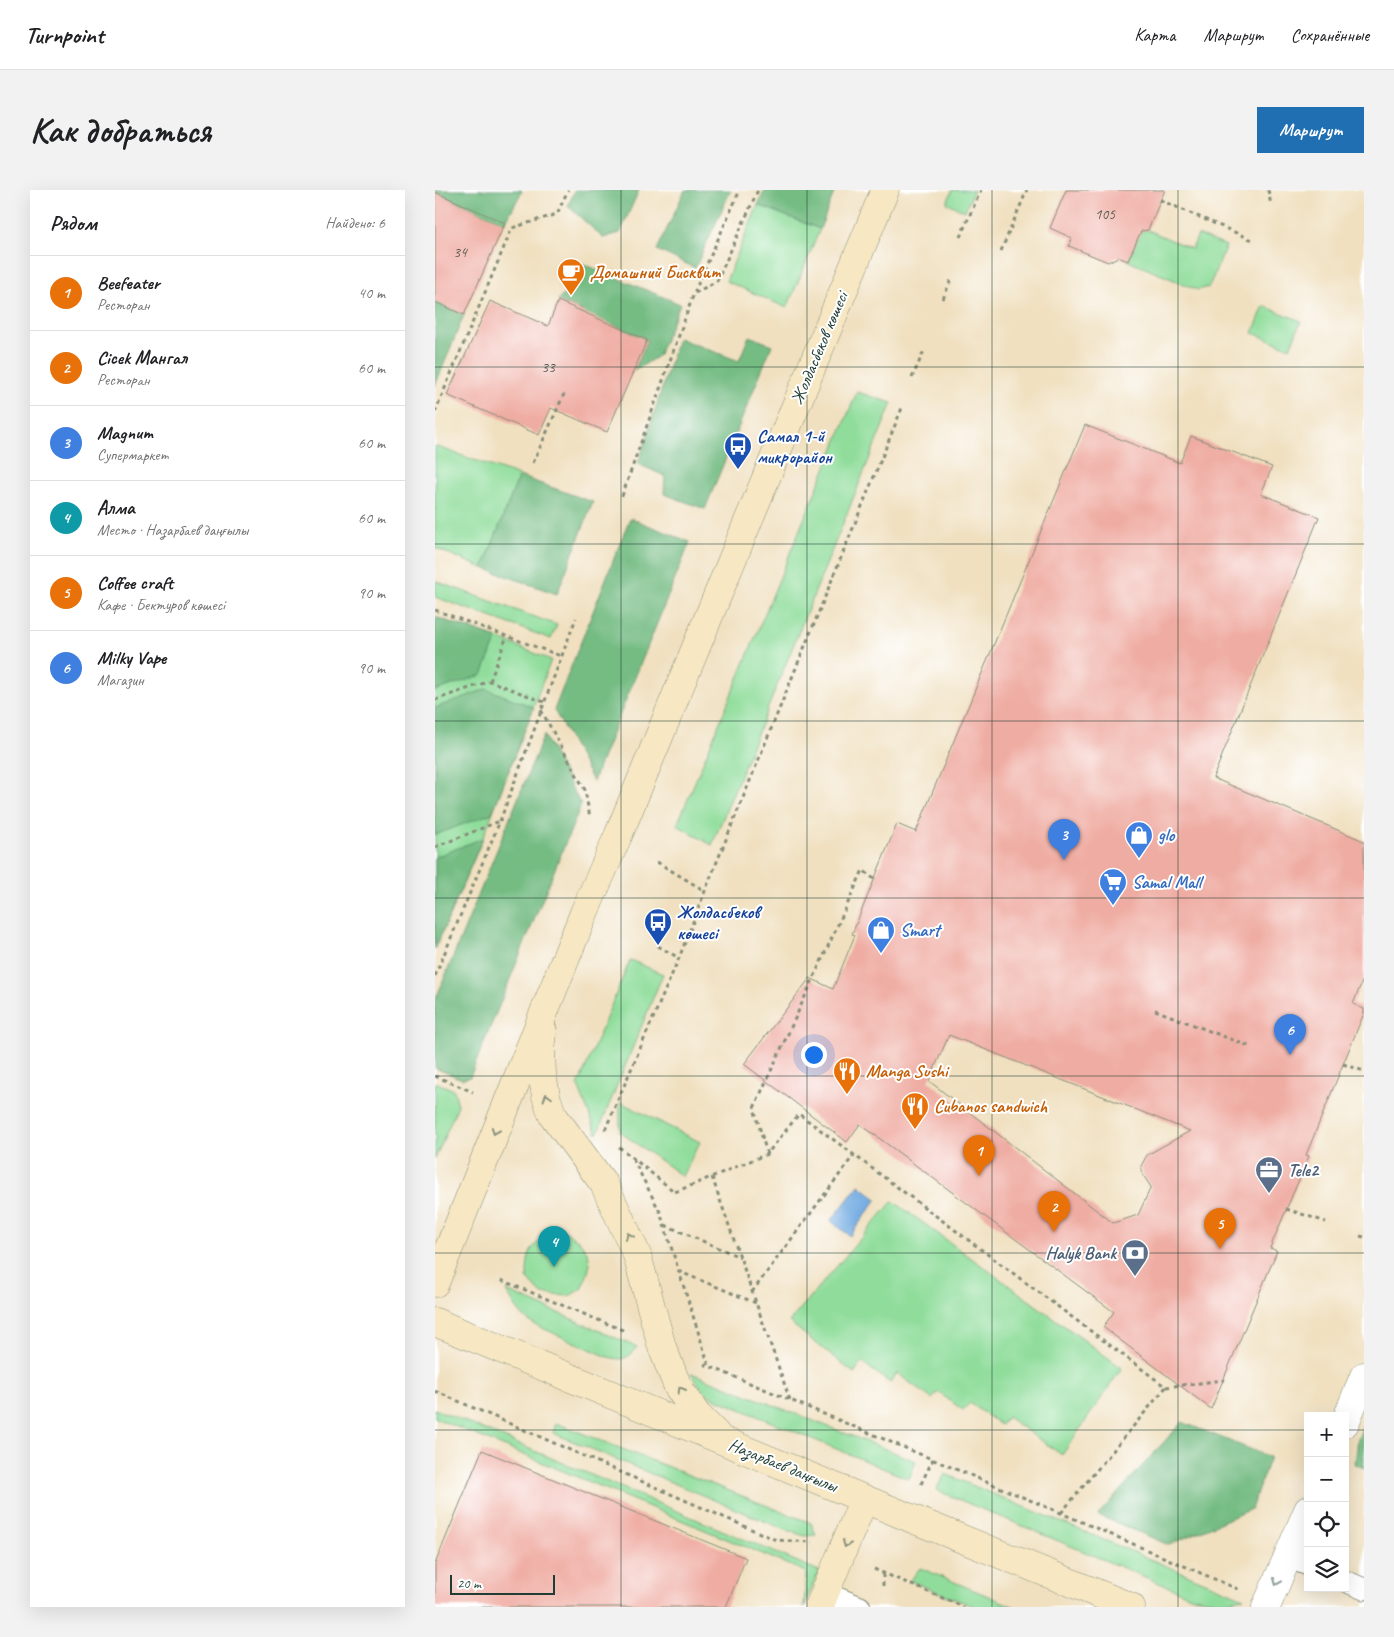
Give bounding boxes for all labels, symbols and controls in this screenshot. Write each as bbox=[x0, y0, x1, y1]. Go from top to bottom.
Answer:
text: Turnpoint bbox=[25, 20, 104, 50]
text: Карта bbox=[1134, 24, 1175, 46]
text: Маршрут bbox=[1203, 24, 1263, 46]
text: Сохранённые bbox=[1291, 24, 1369, 46]
button: Маршрут bbox=[1257, 107, 1364, 153]
text: Как добраться bbox=[30, 108, 211, 153]
house number: 105 bbox=[1095, 205, 1116, 224]
text: Рядом bbox=[50, 210, 97, 236]
text: Найдено: 6 bbox=[325, 213, 385, 233]
house number: 34 bbox=[453, 243, 468, 262]
cafe icon: Домашний Бисквит bbox=[556, 257, 586, 296]
place label: Домашний Бисквит bbox=[590, 261, 721, 283]
text: Beefeater bbox=[97, 271, 160, 295]
text: 1 bbox=[62, 283, 70, 303]
text: 40 m bbox=[358, 283, 385, 303]
street label: Жолдасбеков көшесі bbox=[785, 286, 854, 408]
text: Ресторан bbox=[97, 295, 150, 315]
text: Cicek Мангал bbox=[97, 346, 187, 370]
text: 2 bbox=[62, 358, 70, 378]
text: 60 m bbox=[358, 358, 385, 378]
house number: 33 bbox=[541, 358, 556, 377]
text: Ресторан bbox=[97, 370, 150, 390]
text: Magnum bbox=[97, 421, 153, 445]
place label: Самал 1-й микрорайон bbox=[757, 425, 833, 468]
bus stop icon: Самал 1-й микрорайон bbox=[723, 431, 753, 470]
text: 3 bbox=[62, 433, 70, 453]
text: 60 m bbox=[358, 433, 385, 453]
text: Супермаркет bbox=[97, 445, 168, 465]
text: Алма bbox=[97, 496, 135, 520]
text: 4 bbox=[62, 508, 70, 528]
text: 60 m bbox=[358, 508, 385, 528]
text: Место · Назарбаев даңғылы bbox=[97, 520, 248, 540]
text: Coffee craft bbox=[97, 571, 173, 595]
text: 5 bbox=[63, 583, 69, 603]
text: 90 m bbox=[358, 583, 385, 603]
text: Кафе · Бектуров көшесі bbox=[97, 595, 225, 615]
text: Milky Vape bbox=[97, 646, 166, 670]
text: 6 bbox=[62, 658, 70, 678]
text: 90 m bbox=[358, 658, 385, 678]
text: Магазин bbox=[97, 670, 144, 690]
pin: 3 bbox=[1048, 819, 1080, 860]
shop icon: glo bbox=[1124, 820, 1154, 859]
place label: glo bbox=[1158, 824, 1176, 846]
supermarket icon: Samal Mall bbox=[1098, 867, 1128, 906]
place label: Samal Mall bbox=[1132, 871, 1205, 893]
place label: Жолдасбеков көшесі bbox=[677, 901, 763, 944]
bus stop icon: Жолдасбеков көшесі bbox=[643, 907, 673, 946]
shop icon: Smart bbox=[866, 915, 896, 954]
place label: Smart bbox=[900, 919, 943, 941]
pin: 6 bbox=[1274, 1014, 1306, 1055]
your location bbox=[801, 1042, 827, 1068]
restaurant icon: Manga Sushi bbox=[832, 1056, 862, 1095]
place label: Manga Sushi bbox=[866, 1060, 950, 1082]
restaurant icon: Cubanos sandwich bbox=[900, 1091, 930, 1130]
one-way arrow bbox=[542, 1094, 552, 1102]
place label: Cubanos sandwich bbox=[934, 1095, 1048, 1117]
one-way arrow bbox=[491, 1126, 502, 1135]
pin: 1 bbox=[963, 1135, 995, 1176]
office icon: Tele2 bbox=[1254, 1155, 1284, 1194]
place label: Tele2 bbox=[1288, 1159, 1320, 1181]
pin: 2 bbox=[1038, 1191, 1070, 1232]
pin: 5 bbox=[1204, 1208, 1236, 1249]
pin: 4 bbox=[538, 1226, 570, 1267]
one-way arrow bbox=[624, 1232, 635, 1241]
bank icon: Halyk Bank bbox=[1120, 1238, 1150, 1277]
place label: Halyk Bank bbox=[1045, 1242, 1118, 1264]
one-way arrow bbox=[677, 1386, 687, 1395]
map controls bbox=[1304, 1412, 1349, 1592]
button: + bbox=[1304, 1412, 1349, 1457]
street label: Назарбаев даңғылы bbox=[725, 1433, 842, 1498]
button: − bbox=[1304, 1457, 1349, 1502]
button: locate bbox=[1304, 1502, 1349, 1547]
one-way arrow bbox=[842, 1539, 852, 1548]
button: layers bbox=[1304, 1547, 1349, 1592]
scale bar bbox=[450, 1572, 555, 1595]
text: 20 m bbox=[457, 1575, 481, 1592]
one-way arrow bbox=[1272, 1577, 1283, 1586]

